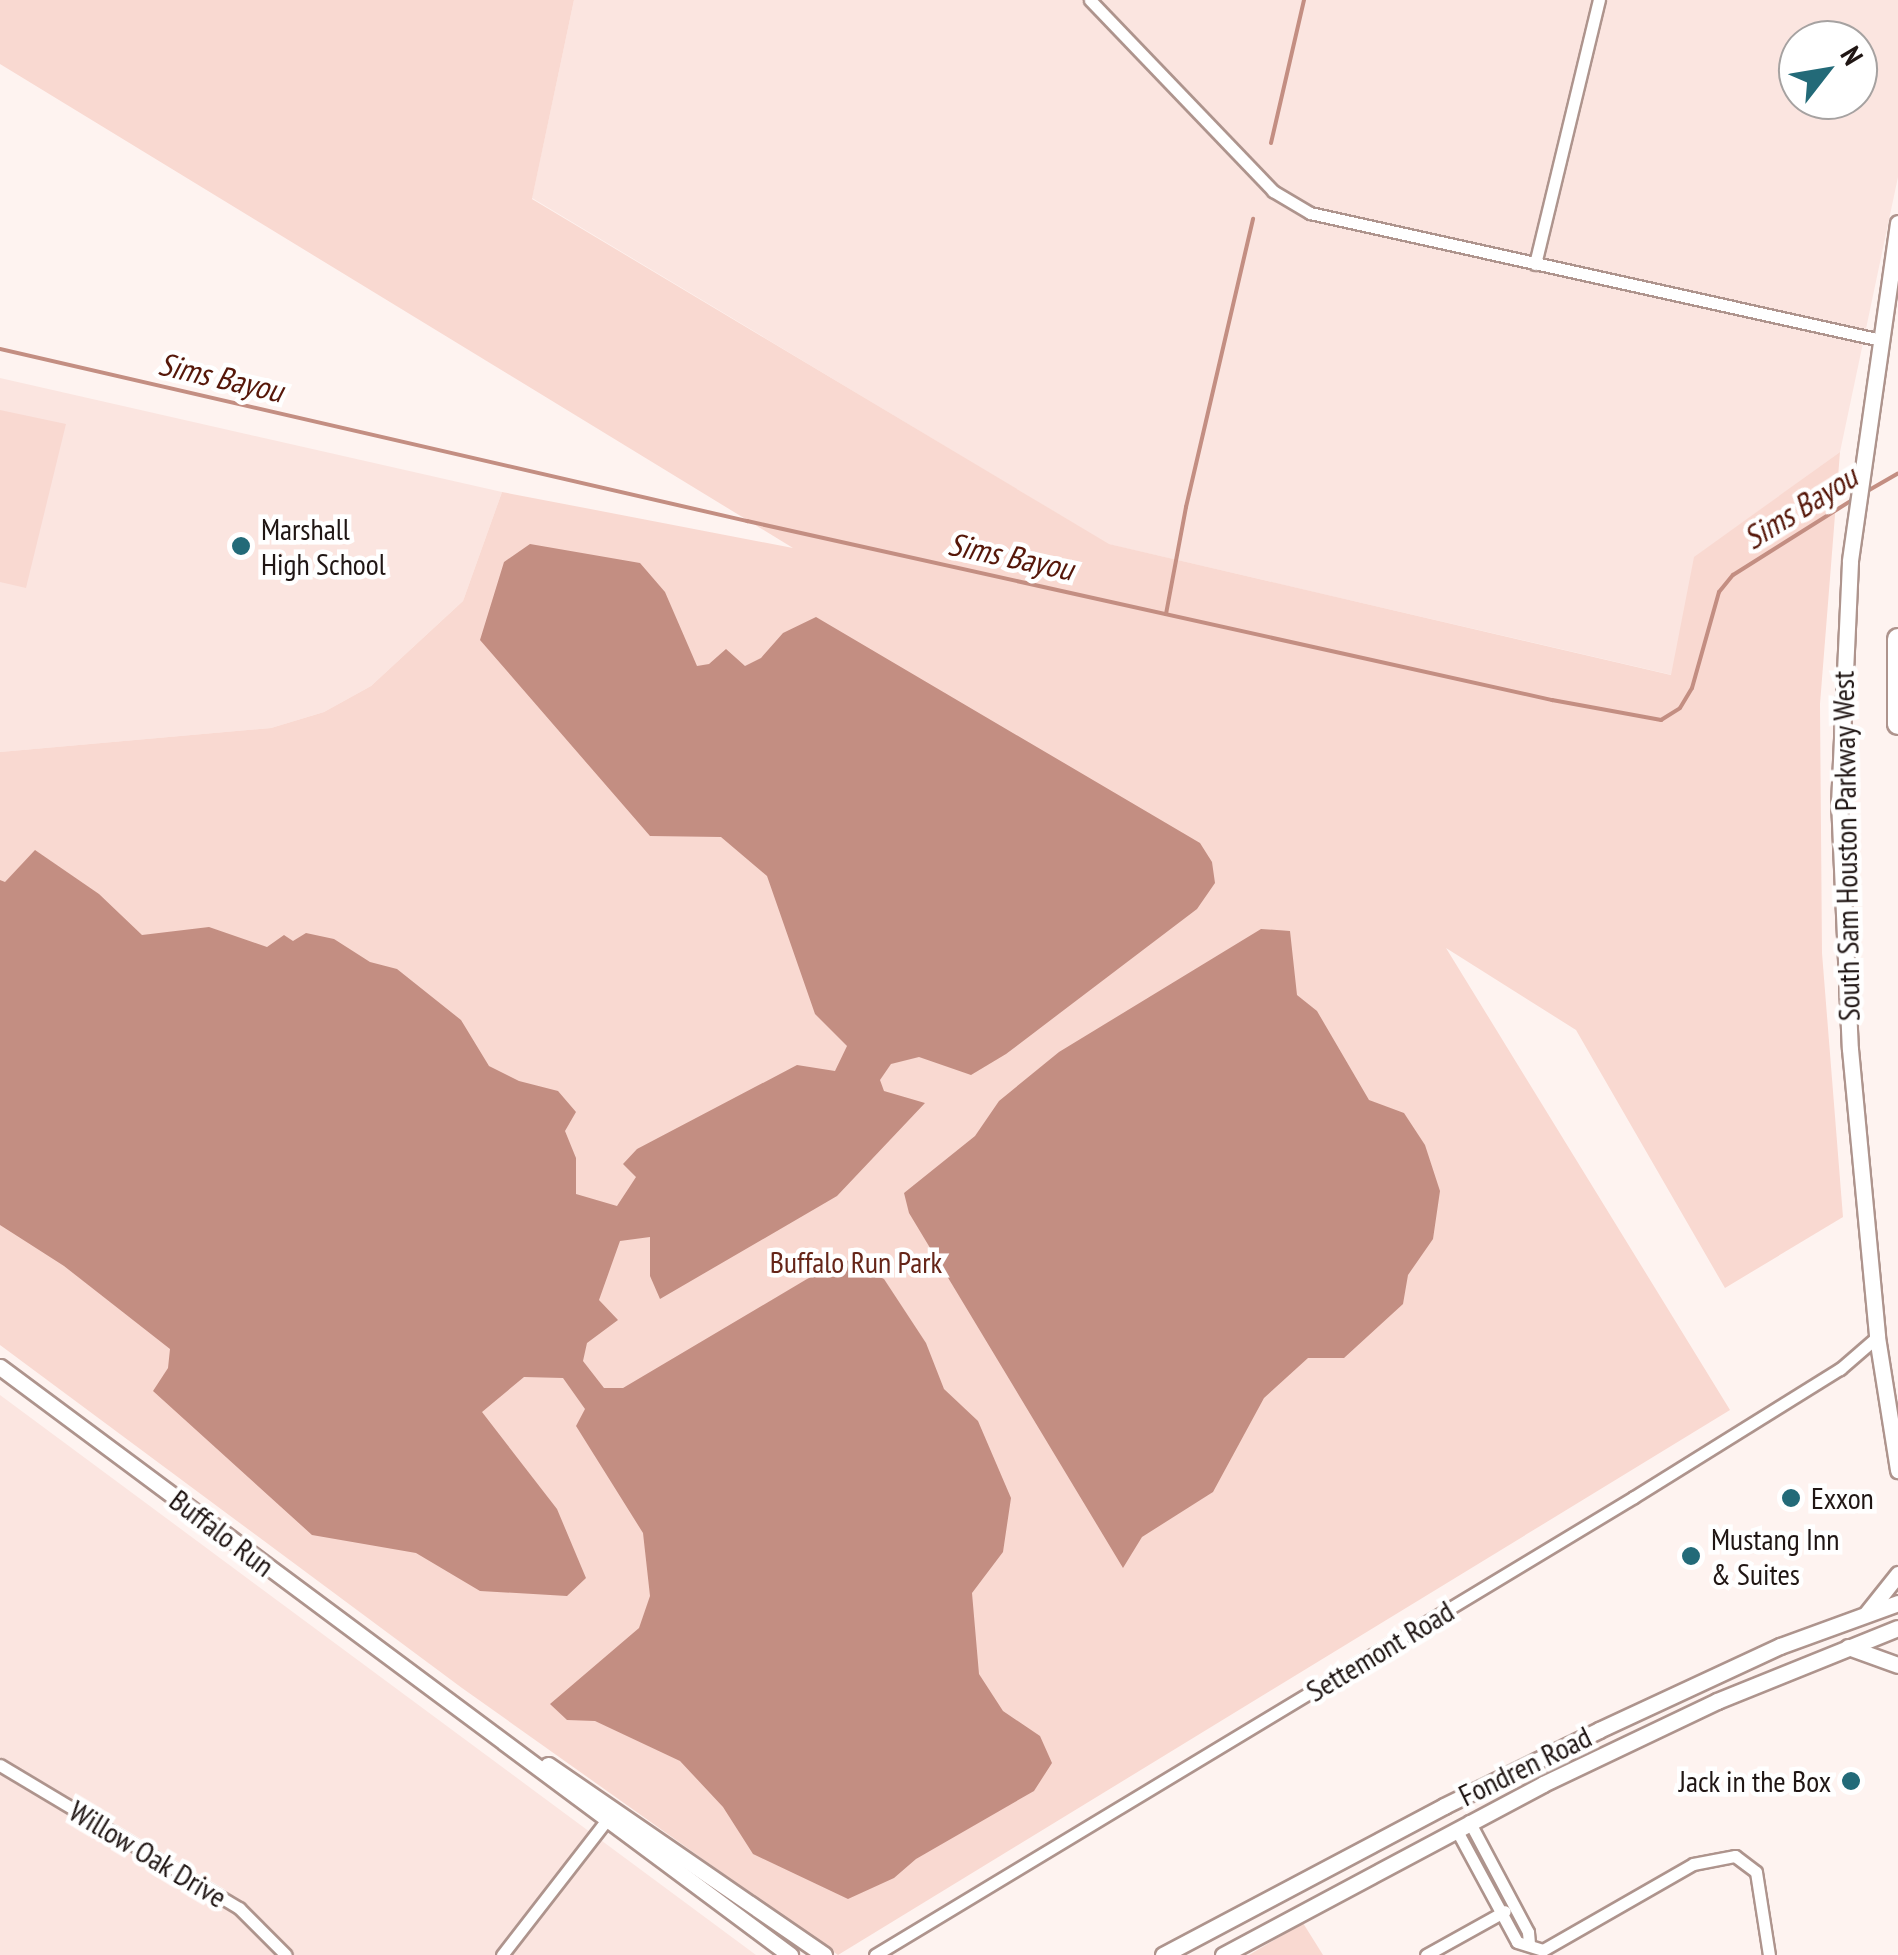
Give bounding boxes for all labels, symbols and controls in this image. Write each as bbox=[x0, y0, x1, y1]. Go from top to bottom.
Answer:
north arrow bbox=[1778, 20, 1878, 120]
text: N bbox=[1833, 39, 1872, 71]
water label: Sims Bayou bbox=[155, 344, 287, 410]
water label: Sims Bayou bbox=[1736, 457, 1864, 557]
place label: Marshall High School bbox=[261, 511, 386, 582]
water label: Sims Bayou bbox=[945, 524, 1077, 588]
marker: Marshall High School bbox=[230, 535, 252, 557]
street label: South Sam Houston Parkway West bbox=[1825, 670, 1867, 1022]
park label: Buffalo Run Park bbox=[770, 1244, 942, 1280]
place label: Exxon bbox=[1811, 1480, 1874, 1516]
street label: Buffalo Run bbox=[163, 1482, 281, 1584]
marker: Exxon bbox=[1780, 1487, 1802, 1509]
place label: Mustang Inn & Suites bbox=[1711, 1521, 1839, 1592]
marker: Mustang Inn & Suites bbox=[1680, 1545, 1702, 1567]
street label: Settemont Road bbox=[1300, 1593, 1460, 1709]
street label: Fondren Road bbox=[1453, 1719, 1597, 1813]
place label: Jack in the Box bbox=[1678, 1763, 1831, 1799]
marker: Jack in the Box bbox=[1840, 1770, 1862, 1792]
street label: Willow Oak Drive bbox=[62, 1793, 234, 1915]

